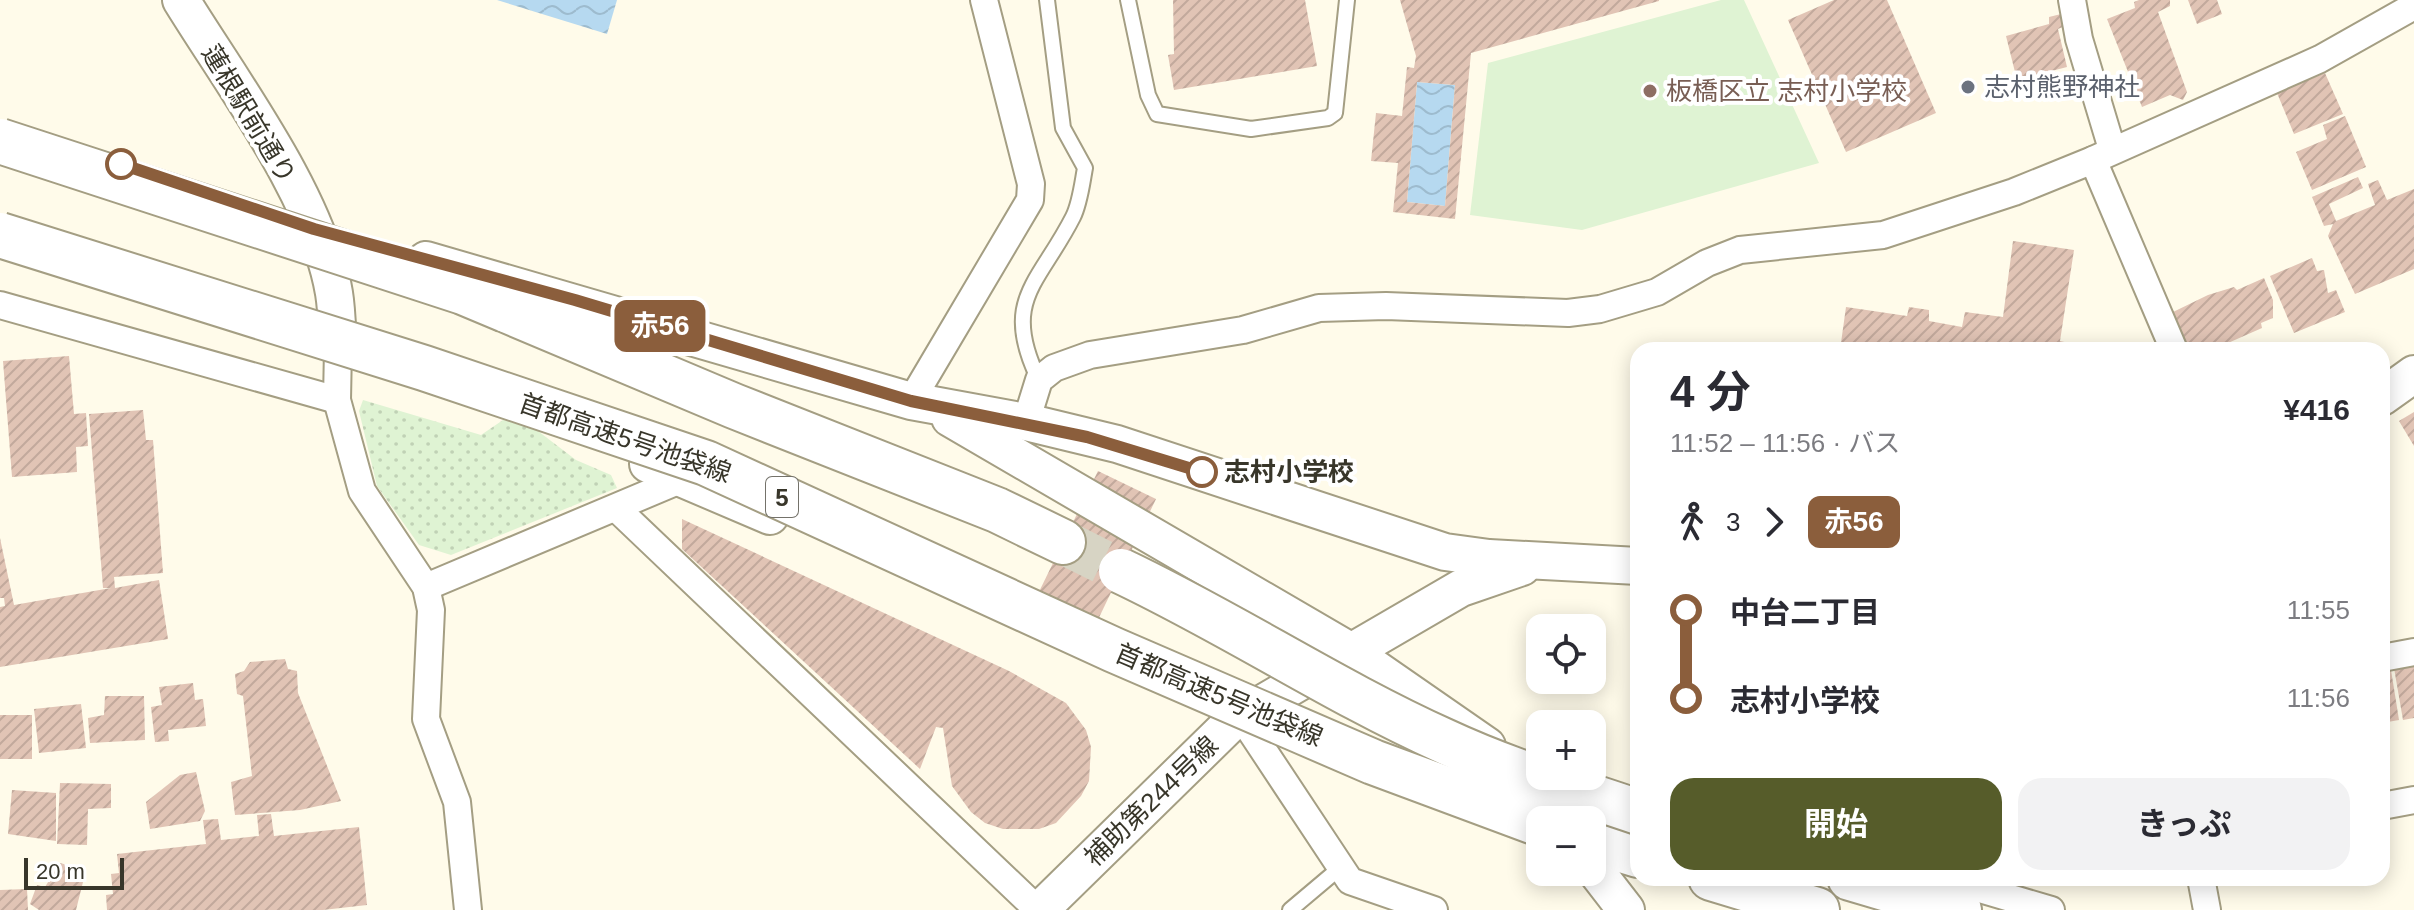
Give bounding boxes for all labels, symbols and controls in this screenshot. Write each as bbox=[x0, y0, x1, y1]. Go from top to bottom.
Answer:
street label: 蓮根駅前通り bbox=[196, 39, 302, 189]
place label: 志村熊野神社 bbox=[1984, 72, 2140, 102]
place label: 板橋区立 志村小学校 bbox=[1666, 76, 1907, 106]
marker: 志村熊野神社 bbox=[1959, 78, 1977, 96]
marker: 板橋区立 志村小学校 bbox=[1641, 82, 1659, 100]
unlabelled marker bbox=[106, 149, 136, 179]
line badge: 赤56 bbox=[614, 300, 706, 352]
text: 赤56 bbox=[630, 310, 690, 341]
text: 4 分 bbox=[1670, 367, 1751, 416]
street label: 首都高速5号池袋線 bbox=[515, 388, 735, 488]
text: ¥416 bbox=[2283, 393, 2350, 426]
text: 11:52 – 11:56 · バス bbox=[1670, 428, 1900, 458]
marker: 志村小学校 bbox=[1187, 457, 1217, 487]
place label: 志村小学校 bbox=[1224, 457, 1354, 487]
road number: 5 bbox=[766, 477, 798, 517]
icon: walk bbox=[1670, 500, 1714, 544]
icon: forward bbox=[1752, 500, 1796, 544]
text: 赤56 bbox=[1824, 506, 1884, 537]
text: 3 bbox=[1726, 507, 1740, 537]
text: 11:55 bbox=[2287, 595, 2350, 625]
text: 中台二丁目 bbox=[1730, 596, 1880, 629]
map controls bbox=[1526, 614, 1606, 886]
button: locate bbox=[1526, 614, 1606, 694]
street label: 首都高速5号池袋線 bbox=[1111, 638, 1327, 752]
text: 11:56 bbox=[2287, 683, 2350, 713]
text: 志村小学校 bbox=[1730, 684, 1880, 717]
button: + bbox=[1526, 710, 1606, 790]
street label: 補助第244号線 bbox=[1078, 730, 1224, 872]
button: 開始 bbox=[1670, 778, 2002, 870]
button: きっぷ bbox=[2018, 778, 2350, 870]
button: − bbox=[1526, 806, 1606, 886]
scale bar bbox=[24, 854, 124, 890]
text: 20 m bbox=[36, 859, 85, 884]

